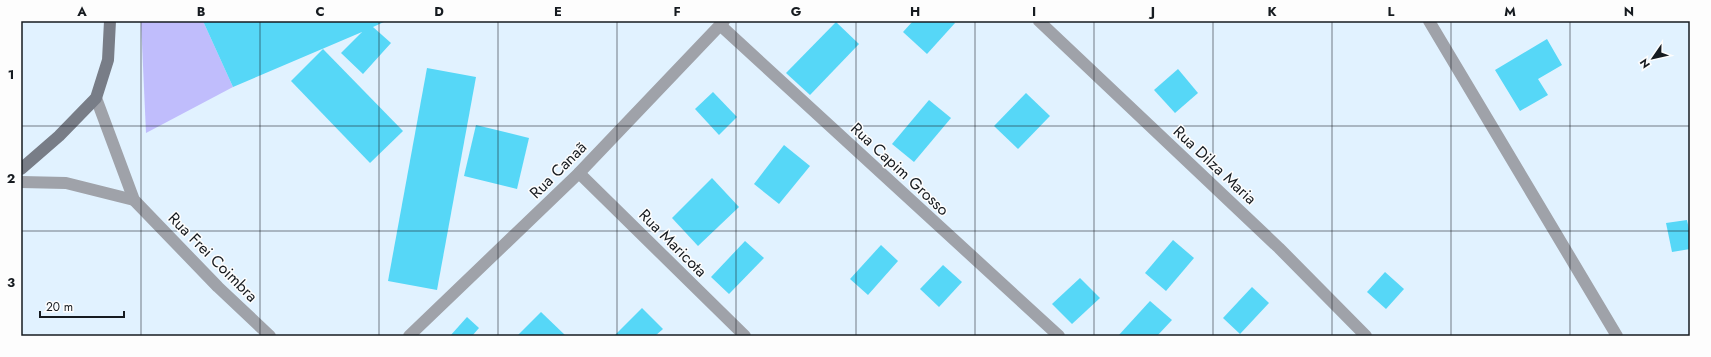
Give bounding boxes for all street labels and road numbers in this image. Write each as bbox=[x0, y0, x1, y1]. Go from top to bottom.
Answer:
street label: Rua Capim Grosso bbox=[846, 117, 955, 221]
street label: Rua Dilza Maria bbox=[1168, 120, 1262, 210]
street label: Rua Canaã bbox=[524, 136, 592, 204]
street label: Rua Maricota bbox=[634, 204, 712, 282]
street label: Rua Frei Coimbra bbox=[163, 207, 263, 307]

